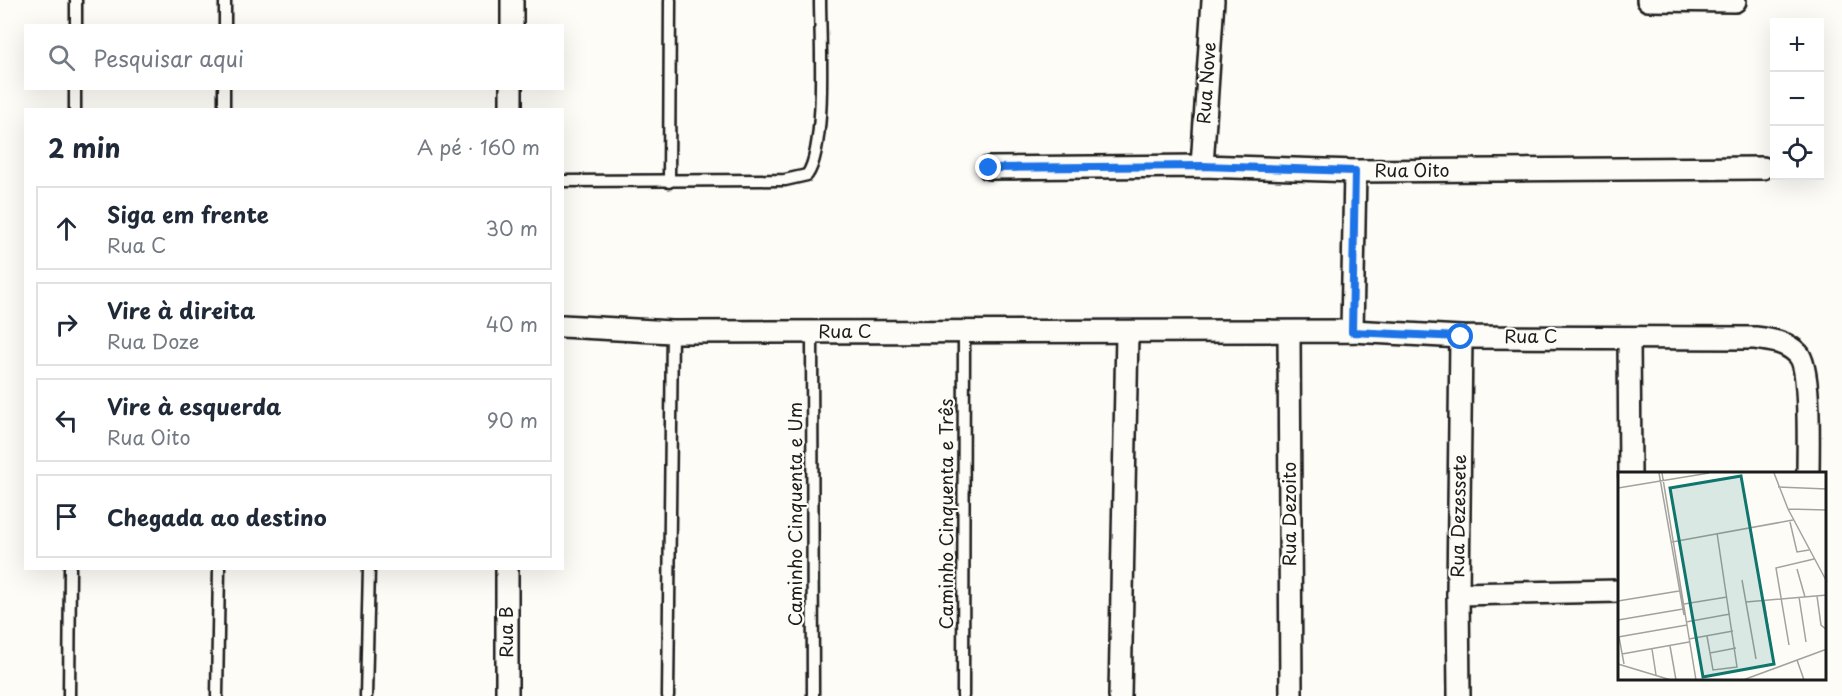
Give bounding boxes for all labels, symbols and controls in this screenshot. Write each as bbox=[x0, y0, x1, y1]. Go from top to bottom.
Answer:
map controls bbox=[1770, 18, 1824, 180]
button: + bbox=[1770, 18, 1824, 72]
search box bbox=[24, 24, 564, 90]
icon: search bbox=[45, 41, 78, 74]
text: Pesquisar aqui bbox=[93, 41, 244, 74]
street label: Rua Nove bbox=[1189, 41, 1222, 125]
button: − bbox=[1770, 72, 1824, 126]
button: locate bbox=[1770, 126, 1824, 180]
text: 2 min bbox=[48, 128, 121, 167]
text: A pé · 160 m bbox=[417, 132, 540, 162]
route end bbox=[975, 154, 1001, 180]
street label: Rua Oito bbox=[1374, 156, 1450, 183]
text: Siga em frente bbox=[107, 197, 269, 230]
icon: ahead bbox=[50, 212, 83, 245]
text: 30 m bbox=[485, 213, 538, 243]
text: Rua C bbox=[107, 230, 166, 260]
text: Vire à direita bbox=[107, 293, 255, 326]
icon: right bbox=[50, 308, 83, 341]
text: 40 m bbox=[486, 309, 538, 339]
street label: Rua C bbox=[818, 317, 872, 344]
street label: Rua C bbox=[1504, 322, 1558, 349]
route start bbox=[1447, 323, 1473, 349]
text: Rua Doze bbox=[107, 326, 199, 356]
text: Vire à esquerda bbox=[107, 389, 281, 422]
street label: Caminho Cinquenta e Três bbox=[932, 399, 959, 630]
street label: Caminho Cinquenta e Um bbox=[781, 402, 808, 626]
icon: left bbox=[50, 404, 83, 437]
text: 90 m bbox=[487, 405, 538, 435]
text: Rua Oito bbox=[107, 422, 191, 452]
street label: Rua Dezessete bbox=[1443, 454, 1472, 578]
street label: Rua Dezoito bbox=[1275, 462, 1302, 566]
inset map bbox=[1618, 472, 1827, 681]
icon: arrive bbox=[50, 500, 83, 533]
text: Chegada ao destino bbox=[107, 500, 327, 533]
street label: Rua B bbox=[492, 606, 519, 658]

